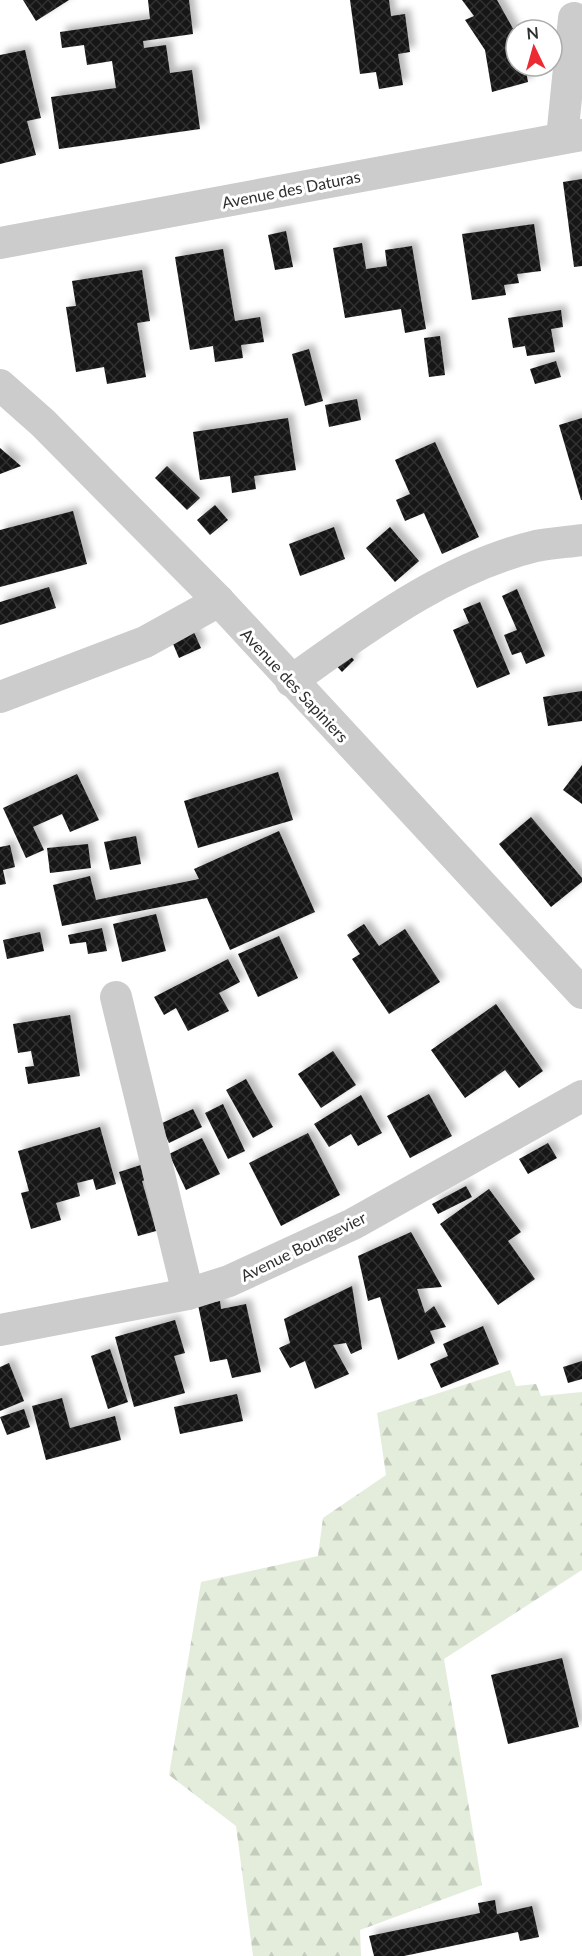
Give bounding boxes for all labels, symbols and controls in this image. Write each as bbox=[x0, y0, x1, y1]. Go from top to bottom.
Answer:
north arrow bbox=[504, 18, 564, 78]
text: N bbox=[526, 23, 540, 43]
street label: Avenue des Daturas bbox=[220, 166, 362, 212]
street label: Avenue des Sapiniers bbox=[237, 624, 353, 746]
street label: Avenue Boungevier bbox=[237, 1207, 369, 1285]

